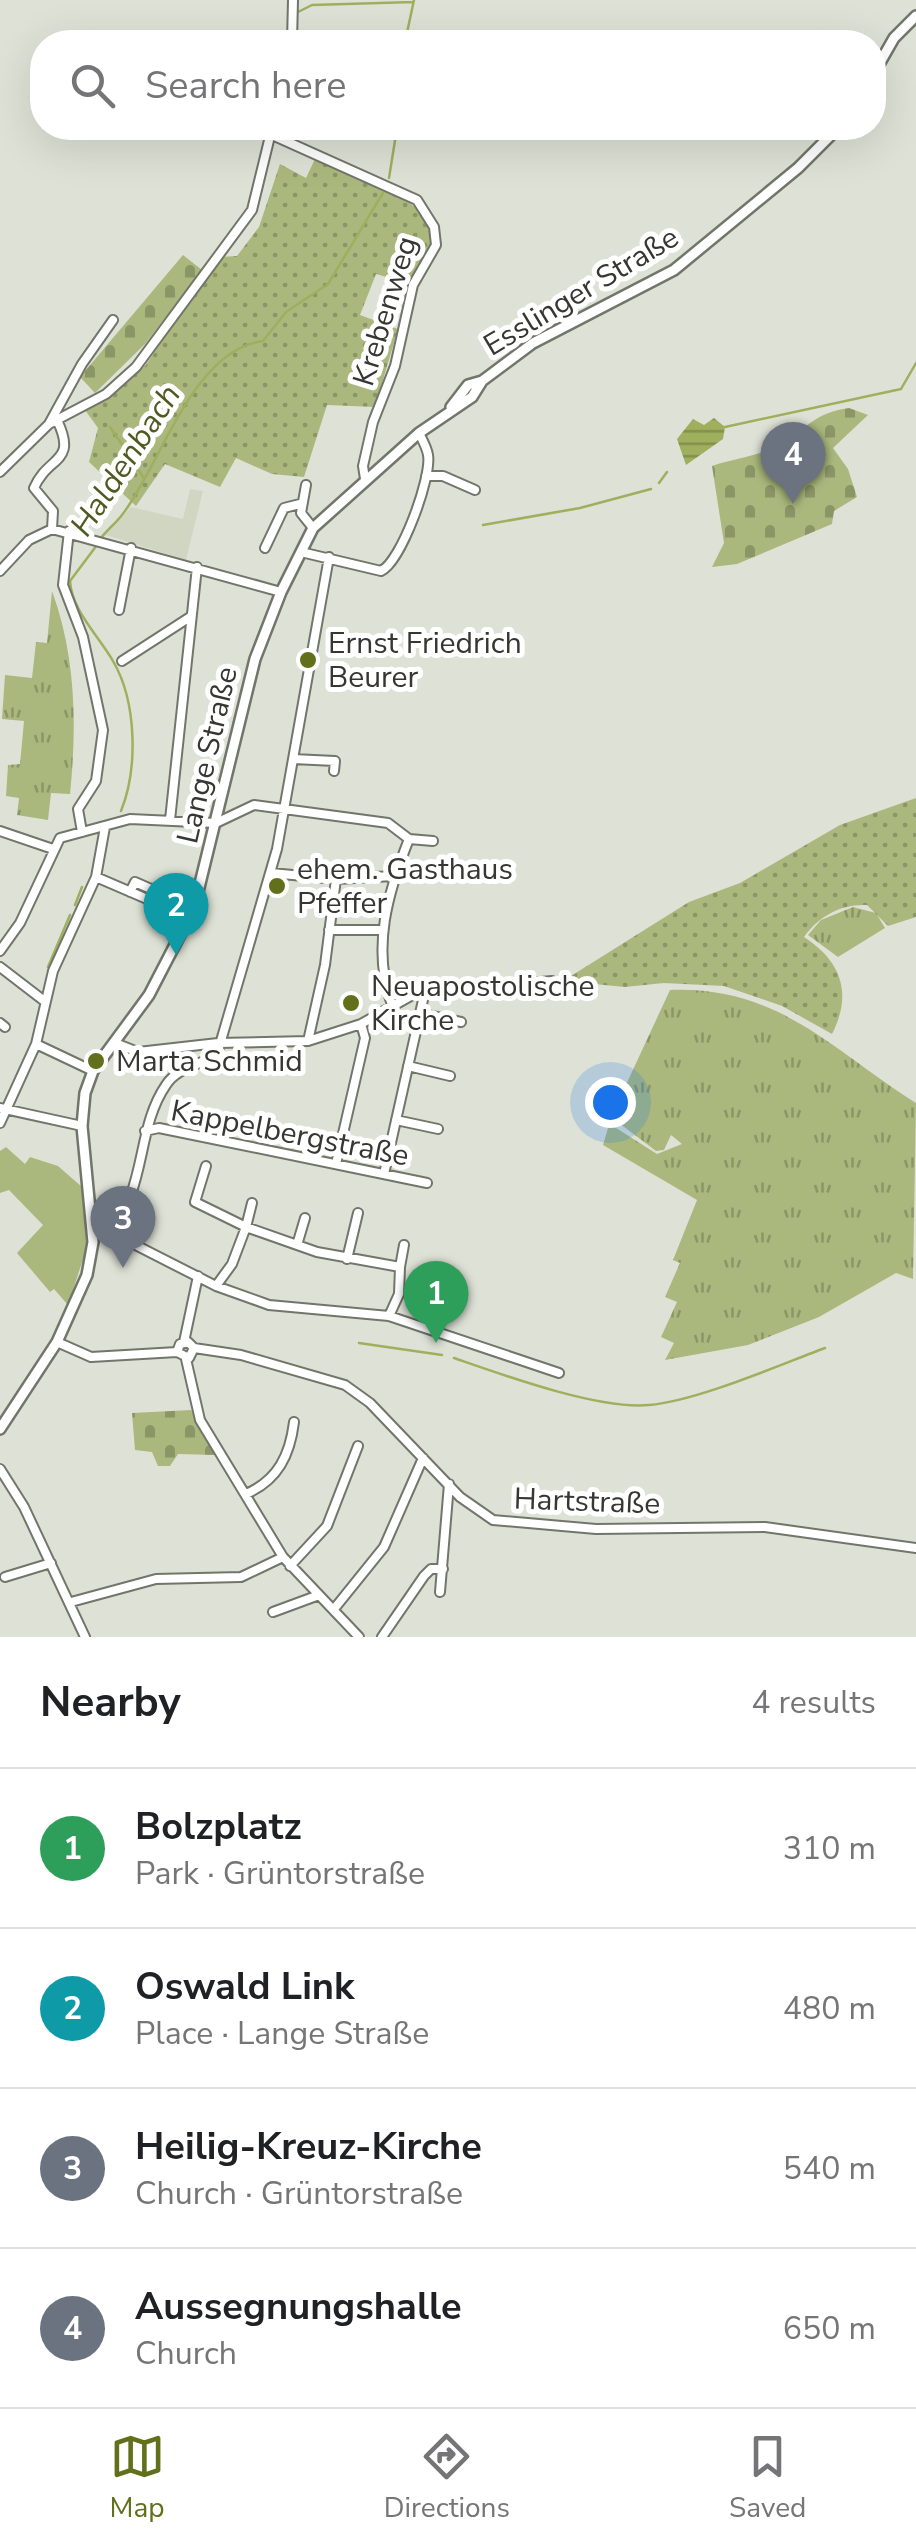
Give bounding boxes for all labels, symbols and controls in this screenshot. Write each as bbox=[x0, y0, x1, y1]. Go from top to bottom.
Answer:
search box bbox=[30, 30, 886, 140]
icon: search bbox=[65, 58, 120, 113]
text: Search here bbox=[145, 60, 346, 111]
street label: Esslinger Straße bbox=[476, 217, 686, 366]
street label: Krebenweg bbox=[343, 231, 428, 391]
water label: Haldenbach bbox=[60, 376, 191, 545]
pin: 4 bbox=[760, 422, 826, 504]
place label: Ernst Friedrich Beurer bbox=[328, 623, 522, 698]
marker: Ernst Friedrich Beurer bbox=[297, 649, 319, 671]
street label: Lange Straße bbox=[167, 663, 248, 848]
place label: ehem. Gasthaus Pfeffer bbox=[297, 849, 513, 924]
pin: 2 bbox=[144, 872, 208, 955]
marker: ehem. Gasthaus Pfeffer bbox=[266, 875, 288, 897]
place label: Neuapostolische Kirche bbox=[371, 966, 595, 1041]
marker: Neuapostolische Kirche bbox=[340, 992, 362, 1014]
place label: Marta Schmid bbox=[116, 1041, 303, 1082]
marker: Marta Schmid bbox=[85, 1050, 107, 1072]
your location bbox=[585, 1077, 636, 1128]
street label: Kappelbergstraße bbox=[167, 1090, 412, 1177]
pin: 3 bbox=[90, 1186, 156, 1268]
pin: 1 bbox=[404, 1260, 468, 1343]
street label: Hartstraße bbox=[513, 1478, 661, 1525]
text: Nearby bbox=[40, 1674, 181, 1731]
text: 4 results bbox=[751, 1681, 876, 1724]
text: Bolzplatz bbox=[135, 1801, 302, 1852]
text: 1 bbox=[63, 1827, 82, 1870]
text: 310 m bbox=[783, 1827, 876, 1870]
text: Park · Grüntorstraße bbox=[135, 1852, 425, 1895]
text: Oswald Link bbox=[135, 1961, 354, 2012]
text: 2 bbox=[63, 1987, 82, 2030]
text: 480 m bbox=[783, 1987, 876, 2030]
text: Place · Lange Straße bbox=[135, 2012, 429, 2055]
text: Heilig-Kreuz-Kirche bbox=[135, 2121, 482, 2172]
text: 3 bbox=[63, 2147, 82, 2190]
text: 540 m bbox=[783, 2147, 876, 2190]
text: Church · Grüntorstraße bbox=[135, 2172, 463, 2215]
text: Aussegnungshalle bbox=[135, 2281, 462, 2332]
text: 4 bbox=[63, 2307, 82, 2350]
text: 650 m bbox=[783, 2307, 876, 2350]
text: Church bbox=[135, 2332, 237, 2375]
tab: Map bbox=[110, 2429, 165, 2527]
tab: Directions bbox=[384, 2429, 510, 2527]
tab: Saved bbox=[729, 2429, 806, 2527]

